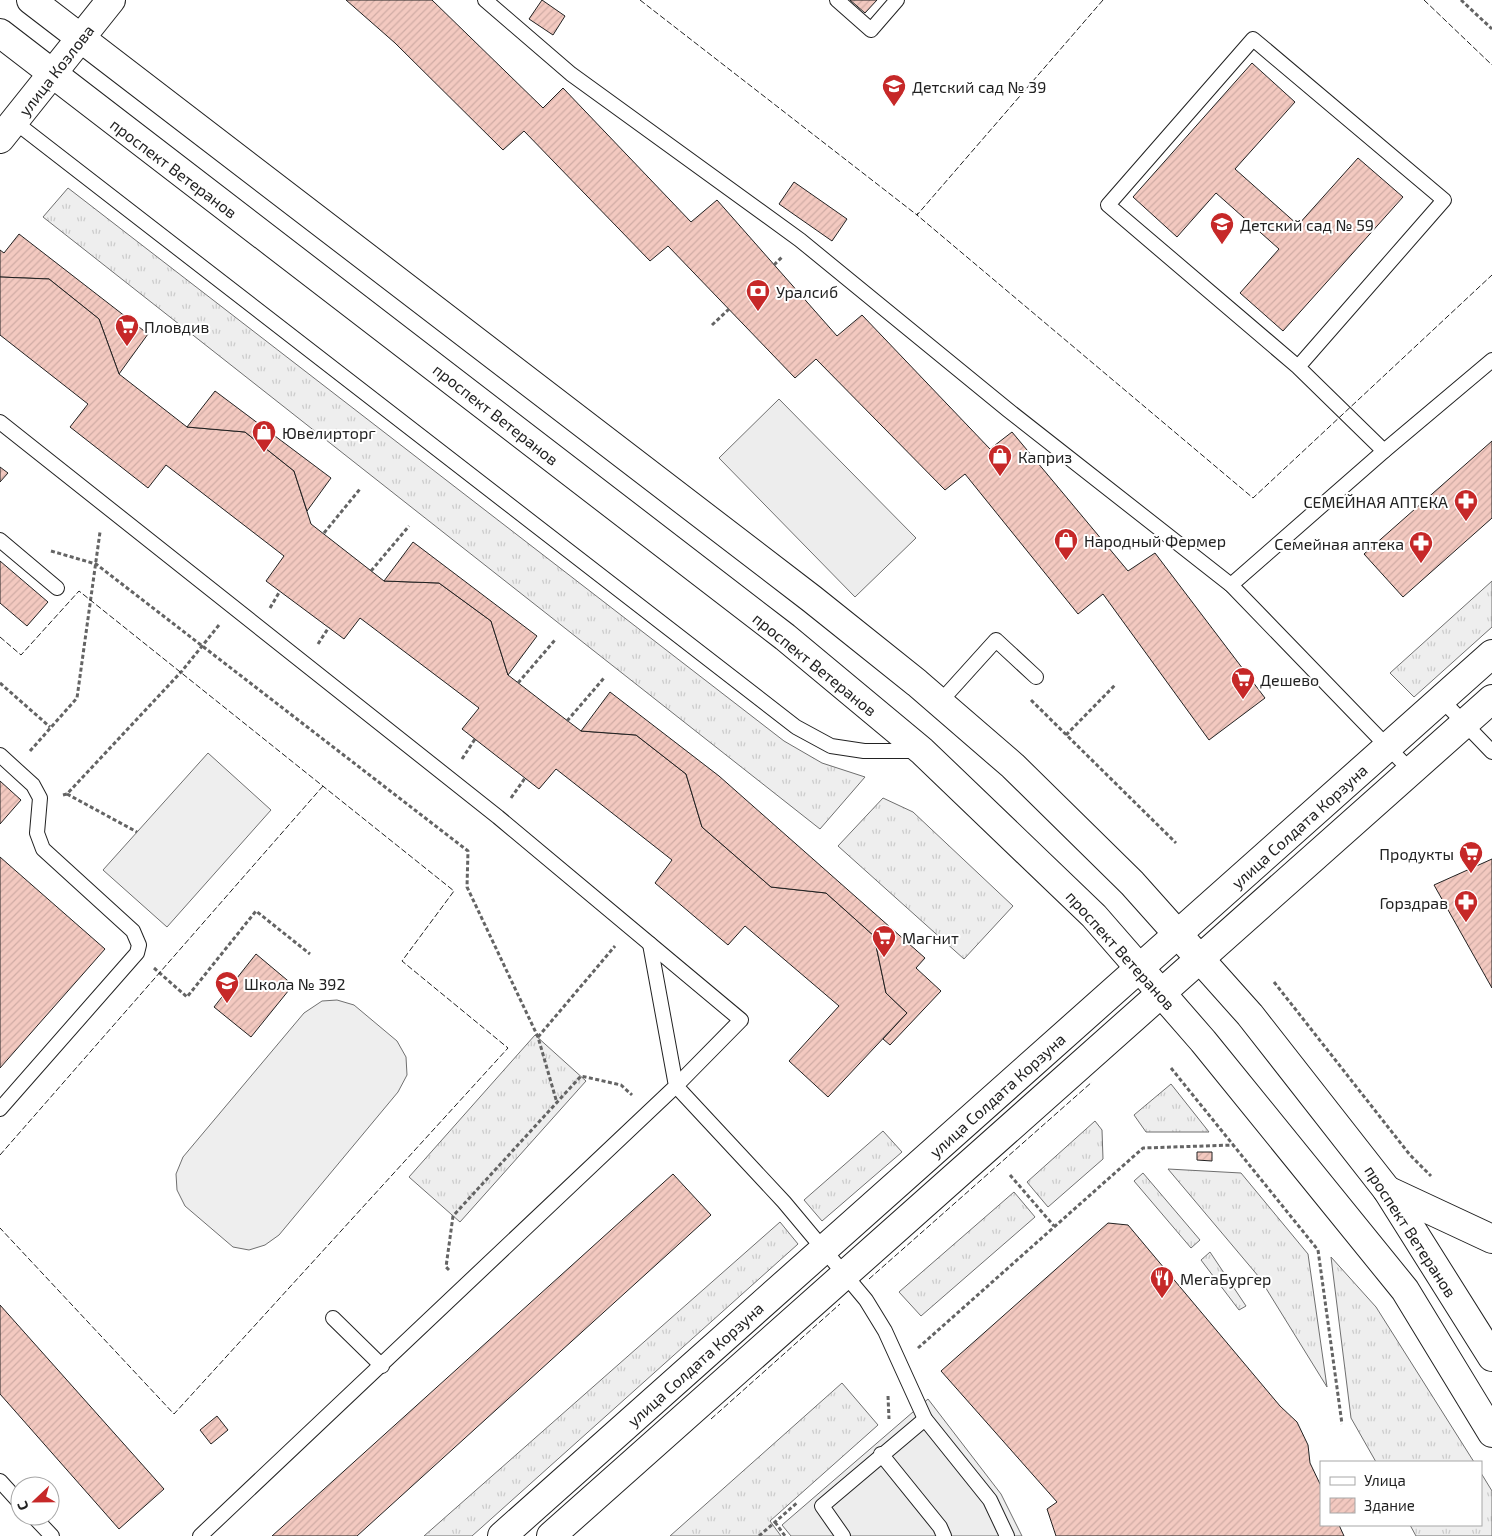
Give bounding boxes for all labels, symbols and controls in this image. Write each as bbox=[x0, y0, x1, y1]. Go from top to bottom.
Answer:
street label: улица Козлова bbox=[14, 21, 98, 120]
school or university icon: Детский сад № 39 bbox=[881, 73, 907, 107]
place label: Детский сад № 39 bbox=[912, 77, 1046, 96]
street label: проспект Ветеранов bbox=[107, 114, 241, 222]
school or university icon: Детский сад № 59 bbox=[1209, 211, 1235, 245]
place label: Детский сад № 59 bbox=[1240, 215, 1374, 234]
bank icon: Уралсиб bbox=[745, 278, 771, 312]
place label: Уралсиб bbox=[776, 282, 838, 301]
supermarket icon: Пловдив bbox=[114, 313, 140, 347]
place label: Пловдив bbox=[144, 317, 209, 336]
street label: проспект Ветеранов bbox=[430, 359, 562, 469]
shop icon: Ювелирторг bbox=[251, 419, 277, 453]
place label: Ювелирторг bbox=[282, 423, 376, 442]
shop icon: Каприз bbox=[987, 443, 1013, 477]
place label: Каприз bbox=[1018, 447, 1072, 466]
pharmacy icon: СЕМЕЙНАЯ АПТЕКА bbox=[1453, 488, 1479, 522]
place label: СЕМЕЙНАЯ АПТЕКА bbox=[1303, 492, 1448, 511]
shop icon: Народный Фермер bbox=[1053, 527, 1079, 561]
pharmacy icon: Семейная аптека bbox=[1408, 530, 1434, 564]
place label: Народный Фермер bbox=[1084, 531, 1226, 550]
place label: Семейная аптека bbox=[1274, 534, 1404, 553]
street label: проспект Ветеранов bbox=[749, 608, 881, 720]
supermarket icon: Дешево bbox=[1230, 666, 1256, 700]
place label: Дешево bbox=[1260, 670, 1319, 689]
street label: улица Солдата Корзуна bbox=[1227, 760, 1371, 893]
supermarket icon: Продукты bbox=[1458, 840, 1484, 874]
place label: Продукты bbox=[1379, 844, 1454, 864]
street label: проспект Ветеранов bbox=[1063, 887, 1179, 1013]
pharmacy icon: Горздрав bbox=[1453, 889, 1479, 923]
place label: Горздрав bbox=[1379, 893, 1448, 912]
supermarket icon: Магнит bbox=[871, 924, 897, 958]
place label: Магнит bbox=[902, 928, 959, 947]
school or university icon: Школа № 392 bbox=[214, 970, 240, 1004]
place label: Школа № 392 bbox=[244, 974, 345, 993]
street label: улица Солдата Корзуна bbox=[925, 1029, 1069, 1162]
street label: проспект Ветеранов bbox=[1361, 1161, 1461, 1301]
restaurant icon: МегаБургер bbox=[1149, 1265, 1175, 1299]
place label: МегаБургер bbox=[1180, 1269, 1271, 1289]
street label: улица Солдата Корзуна bbox=[623, 1298, 767, 1431]
legend bbox=[1320, 1461, 1482, 1526]
text: Улица bbox=[1364, 1471, 1406, 1489]
north arrow bbox=[10, 1476, 60, 1526]
text: Здание bbox=[1364, 1496, 1415, 1514]
text: С bbox=[13, 1499, 32, 1513]

